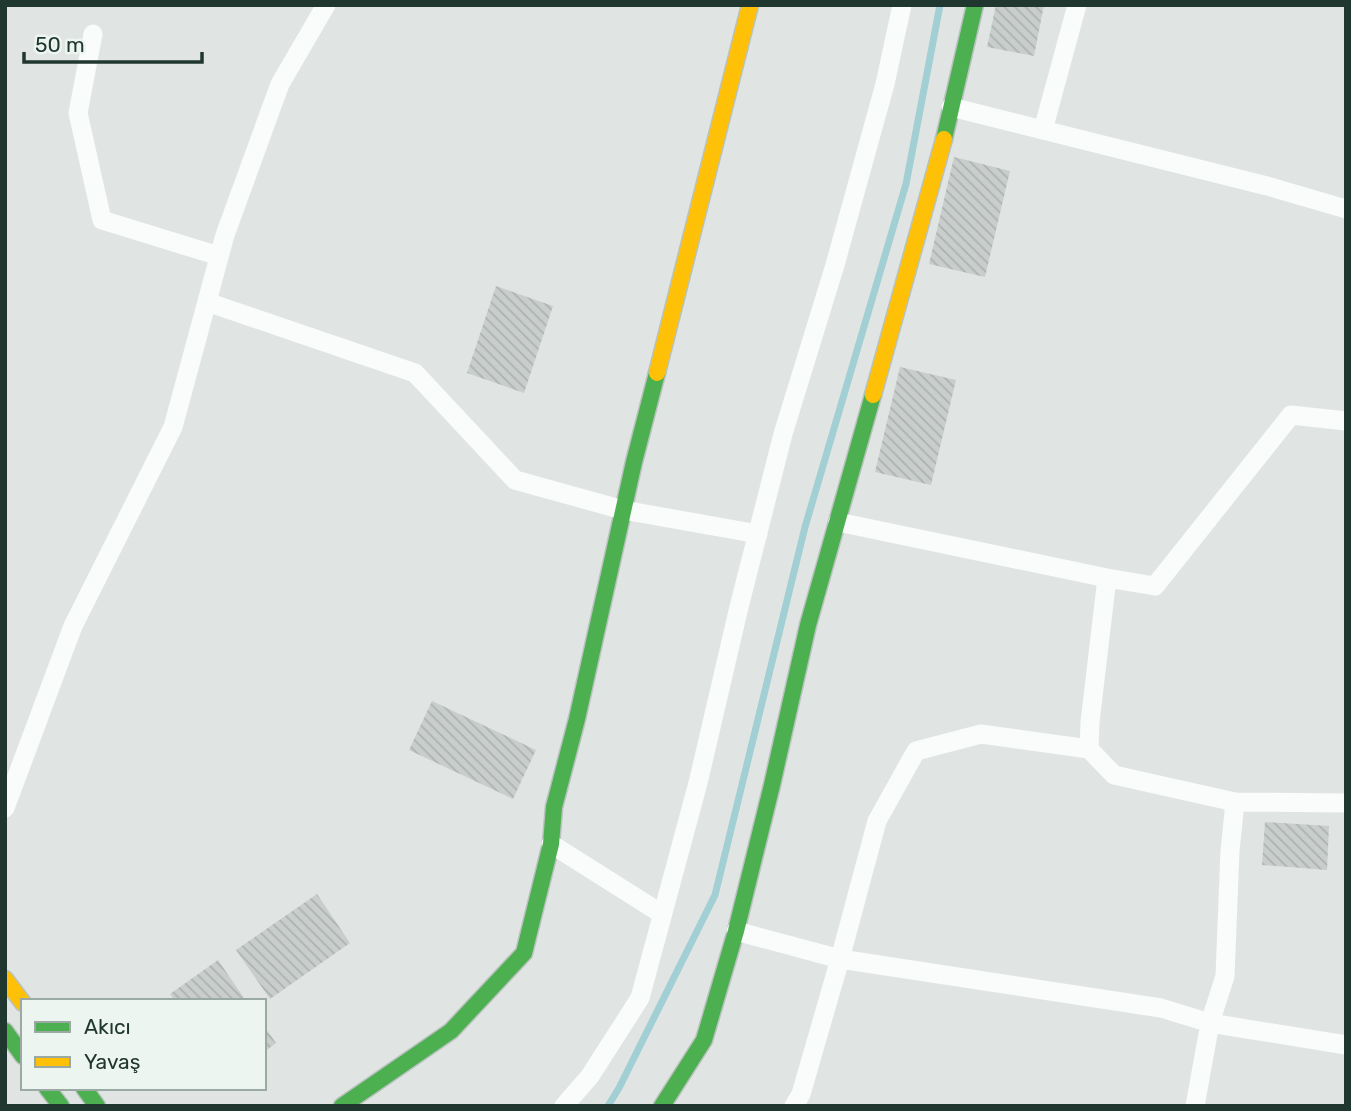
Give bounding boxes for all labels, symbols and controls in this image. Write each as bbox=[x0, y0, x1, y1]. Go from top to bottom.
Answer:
scale bar bbox=[24, 21, 203, 65]
text: 50 m bbox=[35, 32, 85, 57]
legend bbox=[21, 999, 266, 1090]
text: Akıcı bbox=[84, 1014, 131, 1039]
text: Yavaş bbox=[84, 1049, 140, 1074]

